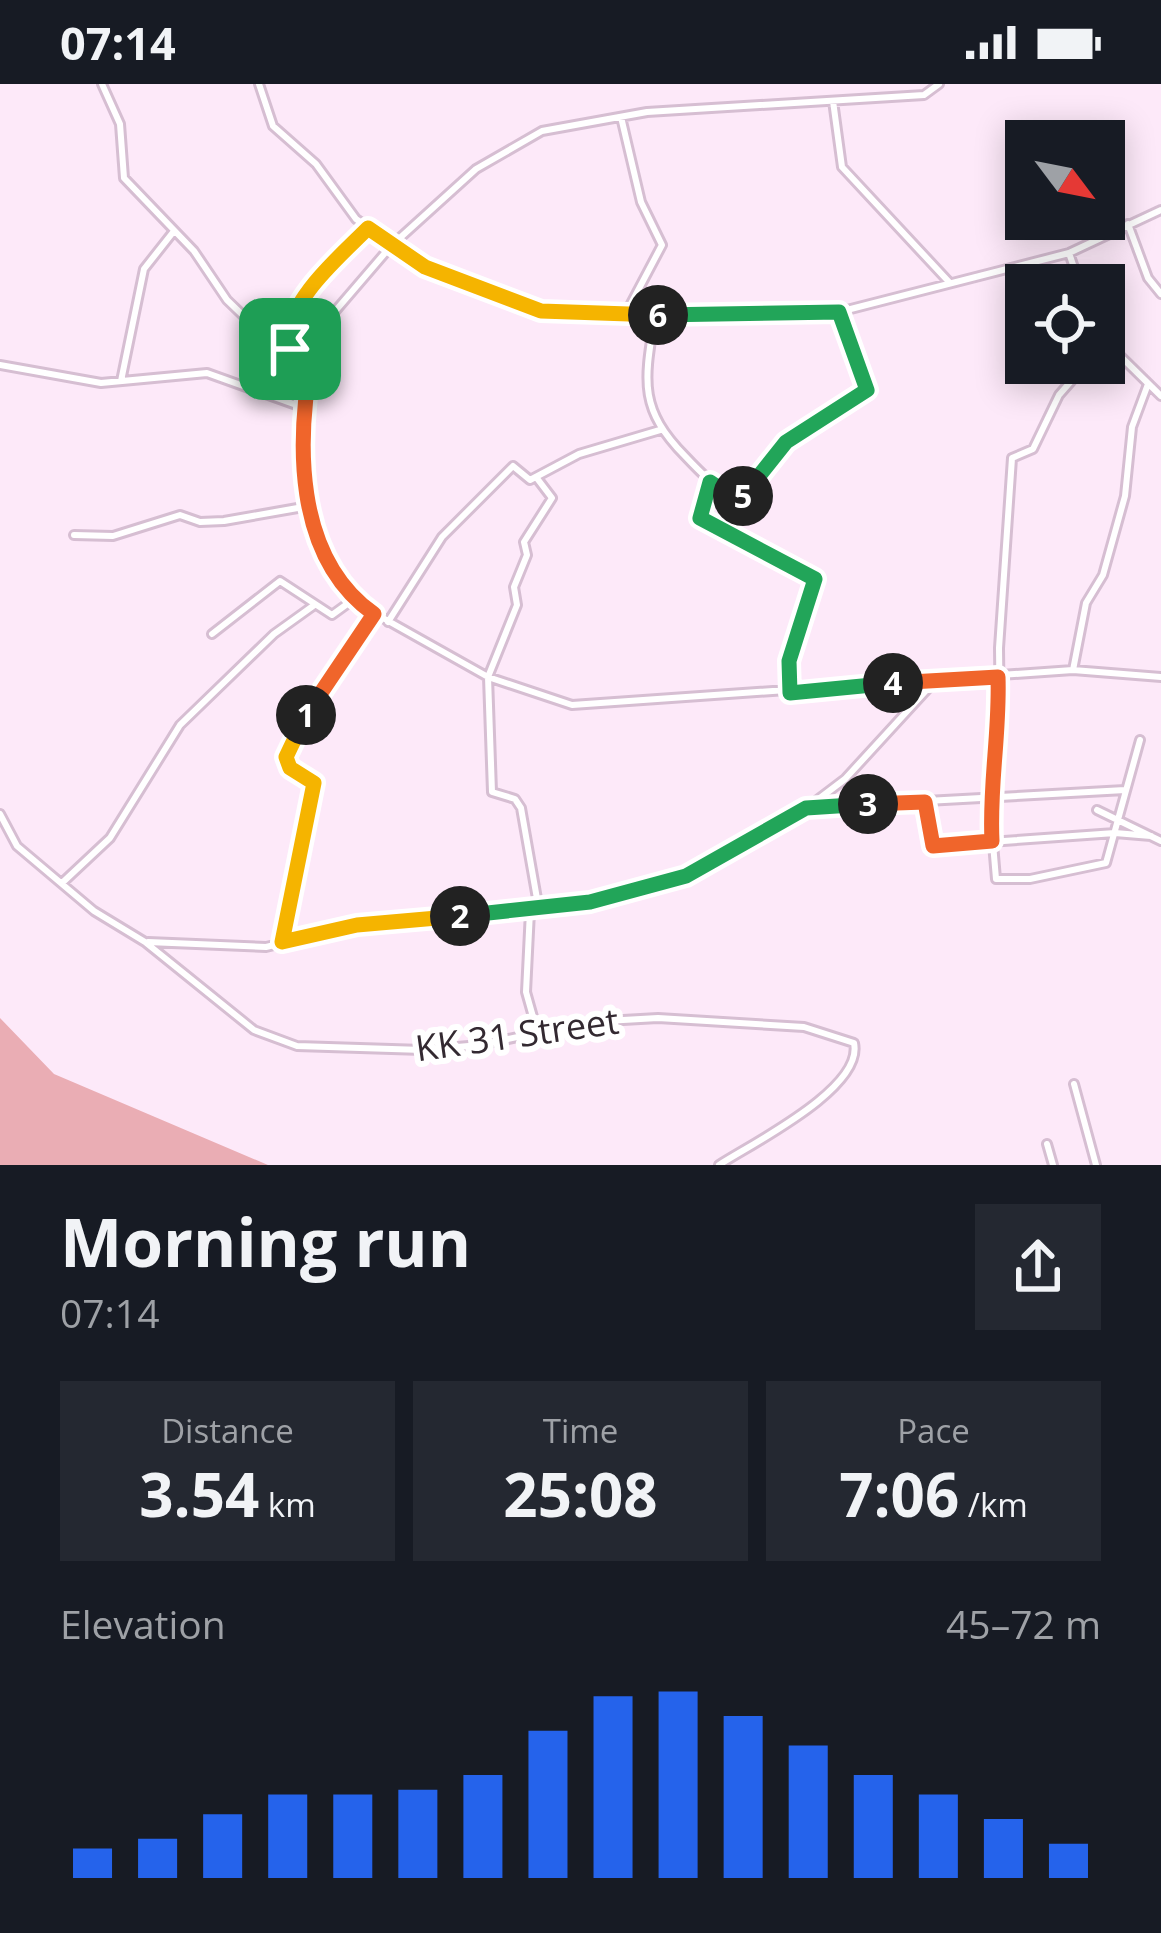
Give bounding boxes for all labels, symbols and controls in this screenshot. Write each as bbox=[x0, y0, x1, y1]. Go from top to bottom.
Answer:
text: 07:14 bbox=[60, 12, 176, 73]
north arrow bbox=[1005, 120, 1125, 240]
map controls bbox=[1005, 120, 1125, 384]
button: locate bbox=[1005, 264, 1125, 384]
pin: 6 bbox=[628, 285, 688, 345]
text: 6 bbox=[649, 292, 667, 337]
pin bbox=[239, 298, 341, 400]
icon: arrive bbox=[257, 316, 323, 382]
pin: 5 bbox=[713, 466, 773, 526]
text: 5 bbox=[734, 473, 752, 518]
pin: 4 bbox=[863, 653, 923, 713]
text: 4 bbox=[884, 660, 902, 705]
pin: 1 bbox=[276, 685, 336, 745]
text: 1 bbox=[297, 692, 315, 737]
pin: 3 bbox=[838, 774, 898, 834]
text: 3 bbox=[859, 781, 877, 826]
pin: 2 bbox=[430, 886, 490, 946]
text: 2 bbox=[451, 893, 469, 938]
street label: KK 31 Street bbox=[412, 996, 622, 1072]
text: Morning run bbox=[60, 1196, 471, 1286]
button: share bbox=[975, 1204, 1101, 1330]
text: 07:14 bbox=[60, 1286, 159, 1339]
text: Distance bbox=[161, 1408, 294, 1453]
text: Time bbox=[543, 1408, 618, 1453]
text: Pace bbox=[897, 1408, 970, 1453]
text: 3.54 bbox=[139, 1453, 259, 1535]
text: 25:08 bbox=[503, 1453, 658, 1535]
text: 7:06 bbox=[839, 1453, 959, 1535]
text: km bbox=[259, 1482, 316, 1527]
text: /km bbox=[959, 1482, 1028, 1527]
text: Elevation bbox=[60, 1597, 226, 1650]
text: 45–72 m bbox=[946, 1597, 1101, 1650]

